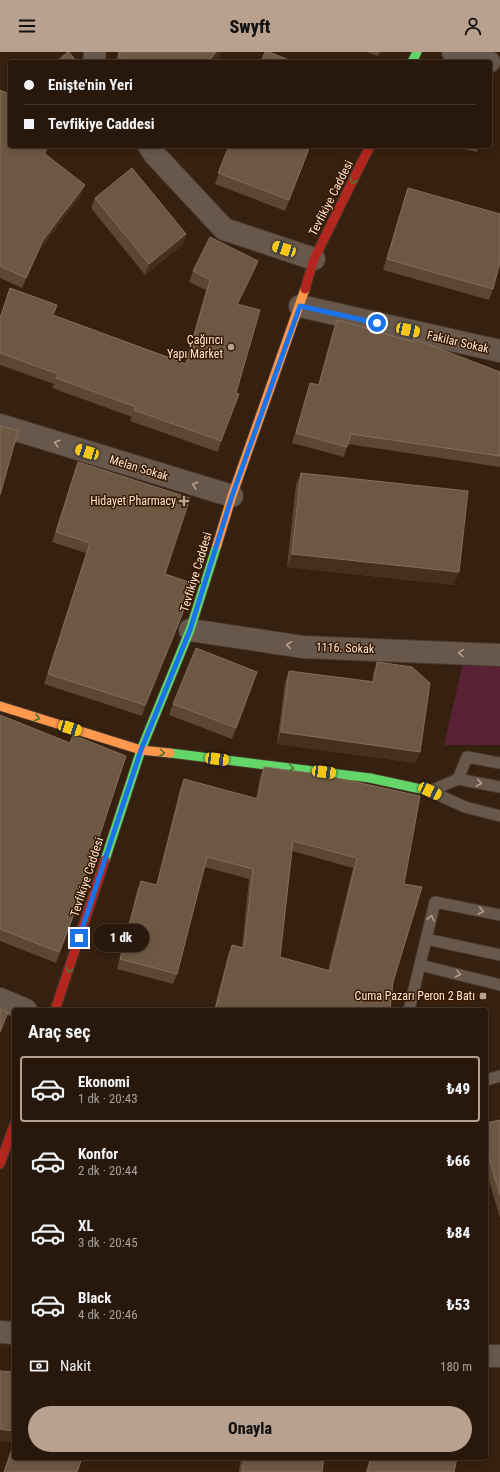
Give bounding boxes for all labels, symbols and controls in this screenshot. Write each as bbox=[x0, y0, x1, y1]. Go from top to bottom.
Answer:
icon: menu bbox=[16, 15, 38, 37]
icon: person bbox=[462, 15, 484, 37]
text: Swyft bbox=[230, 16, 270, 37]
text: Enişte'nin Yeri bbox=[48, 76, 133, 94]
text: Tevfikiye Caddesi bbox=[48, 115, 155, 133]
street label: Tevfikiye Caddesi bbox=[306, 158, 356, 238]
one-way arrow bbox=[350, 177, 358, 184]
car bbox=[271, 240, 297, 258]
route start bbox=[368, 314, 386, 332]
car bbox=[395, 322, 421, 338]
street label: Fakilar Sokak bbox=[426, 328, 491, 356]
place label: Çağırıcı Yapı Market bbox=[167, 333, 223, 361]
marker: Çağırıcı Yapı Market bbox=[226, 342, 236, 352]
one-way arrow bbox=[54, 439, 61, 448]
car bbox=[74, 443, 100, 461]
street label: Melan Sokak bbox=[108, 452, 171, 484]
one-way arrow bbox=[191, 481, 198, 490]
place label: Hidayet Pharmacy bbox=[90, 494, 176, 508]
marker: Hidayet Pharmacy bbox=[179, 496, 189, 506]
street label: Tevfikiye Caddesi bbox=[177, 530, 215, 614]
street label: 1116. Sokak bbox=[316, 640, 375, 656]
one-way arrow bbox=[286, 641, 292, 650]
one-way arrow bbox=[458, 649, 464, 657]
one-way arrow bbox=[34, 713, 41, 722]
car bbox=[57, 719, 83, 737]
one-way arrow bbox=[159, 748, 165, 757]
car bbox=[204, 752, 230, 766]
one-way arrow bbox=[288, 763, 294, 772]
car bbox=[311, 765, 337, 779]
one-way arrow bbox=[476, 778, 482, 786]
car bbox=[417, 780, 443, 802]
street label: Tevfikiye Caddesi bbox=[68, 835, 106, 919]
one-way arrow bbox=[478, 906, 484, 915]
one-way arrow bbox=[426, 914, 434, 921]
callout: 1 dk bbox=[93, 924, 149, 952]
route end bbox=[70, 929, 88, 947]
text: 1 dk bbox=[110, 930, 132, 945]
one-way arrow bbox=[65, 966, 73, 973]
one-way arrow bbox=[454, 969, 461, 978]
place label: Cuma Pazarı Peron 2 Batı bbox=[355, 989, 475, 1003]
marker: Cuma Pazarı Peron 2 Batı bbox=[478, 991, 488, 1001]
text: Araç seç bbox=[28, 1021, 90, 1042]
icon: car bbox=[30, 1071, 66, 1107]
text: Ekonomi bbox=[78, 1073, 130, 1091]
text: ₺49 bbox=[447, 1080, 470, 1098]
text: 1 dk · 20:43 bbox=[78, 1091, 138, 1106]
icon: car bbox=[30, 1143, 66, 1179]
text: Konfor bbox=[78, 1145, 118, 1163]
text: ₺66 bbox=[447, 1152, 470, 1170]
text: 2 dk · 20:44 bbox=[78, 1163, 138, 1178]
icon: car bbox=[30, 1215, 66, 1251]
text: XL bbox=[78, 1217, 94, 1235]
text: ₺84 bbox=[447, 1224, 470, 1242]
text: 3 dk · 20:45 bbox=[78, 1235, 138, 1250]
icon: car bbox=[30, 1287, 66, 1323]
text: Black bbox=[78, 1289, 111, 1307]
text: ₺53 bbox=[447, 1296, 470, 1314]
text: 4 dk · 20:46 bbox=[78, 1307, 138, 1322]
icon: cash bbox=[28, 1355, 50, 1377]
text: Nakit bbox=[60, 1357, 91, 1375]
text: 180 m bbox=[440, 1359, 472, 1374]
button: Onayla bbox=[28, 1406, 472, 1452]

